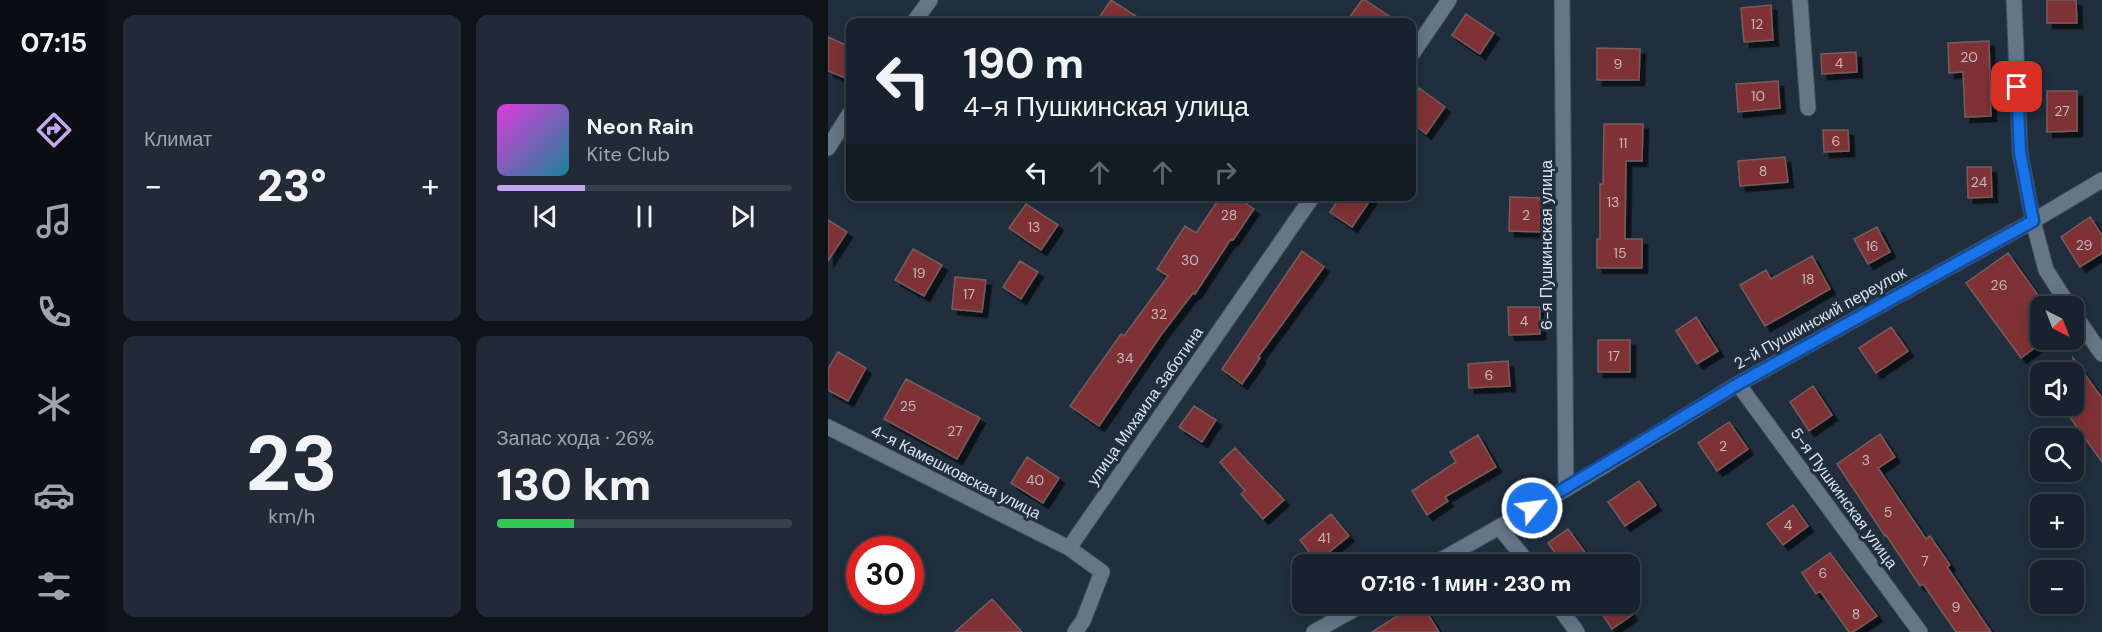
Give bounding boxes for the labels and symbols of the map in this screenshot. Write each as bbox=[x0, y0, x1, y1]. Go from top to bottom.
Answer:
house number: 12 bbox=[1751, 15, 1763, 33]
house number: 20 bbox=[1960, 48, 1978, 66]
house number: 4 bbox=[1835, 54, 1844, 72]
house number: 9 bbox=[1614, 55, 1623, 73]
pin bbox=[1991, 61, 2042, 112]
house number: 10 bbox=[1751, 87, 1765, 105]
house number: 27 bbox=[2054, 102, 2070, 120]
house number: 6 bbox=[1832, 132, 1840, 150]
house number: 11 bbox=[1619, 134, 1627, 152]
street label: 6-я Пушкинская улица bbox=[1536, 160, 1557, 330]
house number: 8 bbox=[1759, 162, 1767, 180]
house number: 24 bbox=[1971, 173, 1988, 191]
house number: 13 bbox=[1607, 193, 1619, 211]
house number: 28 bbox=[1221, 206, 1237, 224]
house number: 2 bbox=[1522, 206, 1530, 224]
house number: 13 bbox=[1028, 218, 1040, 236]
house number: 29 bbox=[2076, 236, 2093, 254]
house number: 16 bbox=[1865, 237, 1879, 255]
house number: 15 bbox=[1614, 244, 1626, 262]
house number: 30 bbox=[1181, 251, 1199, 269]
street label: 2-й Пушкинский переулок bbox=[1730, 261, 1911, 374]
house number: 19 bbox=[912, 264, 926, 282]
house number: 18 bbox=[1802, 270, 1814, 288]
house number: 26 bbox=[1991, 276, 2007, 294]
house number: 17 bbox=[963, 285, 975, 303]
north arrow bbox=[2030, 296, 2084, 350]
house number: 32 bbox=[1151, 305, 1167, 323]
house number: 4 bbox=[1520, 312, 1529, 330]
street label: улица Михаила Заботина bbox=[1082, 323, 1208, 489]
house number: 17 bbox=[1608, 347, 1620, 365]
house number: 34 bbox=[1117, 349, 1134, 367]
house number: 6 bbox=[1485, 366, 1493, 384]
house number: 25 bbox=[900, 397, 916, 415]
street label: 4-я Камешковская улица bbox=[868, 420, 1045, 524]
house number: 27 bbox=[947, 422, 963, 440]
street label: 5-я Пушкинская улица bbox=[1786, 424, 1902, 572]
house number: 2 bbox=[1719, 437, 1727, 455]
house number: 3 bbox=[1862, 451, 1870, 469]
house number: 40 bbox=[1026, 471, 1044, 489]
position arrow bbox=[1500, 476, 1564, 540]
house number: 5 bbox=[1884, 504, 1892, 520]
house number: 4 bbox=[1784, 516, 1793, 534]
house number: 41 bbox=[1318, 529, 1330, 547]
speed limit sign: 30 bbox=[846, 536, 924, 614]
house number: 7 bbox=[1921, 552, 1929, 570]
house number: 6 bbox=[1819, 564, 1827, 582]
house number: 9 bbox=[1952, 598, 1961, 616]
house number: 8 bbox=[1852, 605, 1860, 623]

